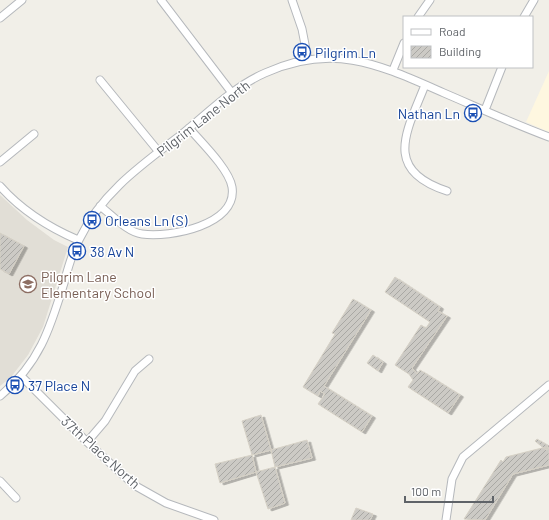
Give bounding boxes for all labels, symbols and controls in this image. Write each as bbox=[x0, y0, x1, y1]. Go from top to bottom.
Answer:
legend bbox=[403, 16, 533, 68]
text: Road bbox=[439, 24, 466, 38]
bus stop icon: Pilgrim Ln bbox=[292, 42, 312, 62]
place label: Pilgrim Ln bbox=[315, 44, 376, 61]
text: Building bbox=[439, 44, 481, 58]
street label: Pilgrim Lane North bbox=[153, 76, 253, 160]
bus stop icon: Nathan Ln bbox=[463, 103, 483, 123]
place label: Nathan Ln bbox=[398, 105, 460, 122]
bus stop icon: Orleans Ln (S) bbox=[82, 210, 102, 230]
place label: Orleans Ln (S) bbox=[105, 212, 188, 229]
bus stop icon: 38 Av N bbox=[67, 241, 87, 261]
place label: 38 Av N bbox=[90, 243, 134, 260]
place label: Pilgrim Lane Elementary School bbox=[41, 268, 155, 301]
school or university icon: Pilgrim Lane Elementary School bbox=[18, 274, 38, 294]
bus stop icon: 37 Place N bbox=[5, 375, 25, 395]
place label: 37 Place N bbox=[28, 377, 90, 394]
street label: 37th Place North bbox=[58, 412, 144, 492]
scale bar bbox=[405, 478, 493, 504]
text: 100 m bbox=[411, 484, 441, 498]

